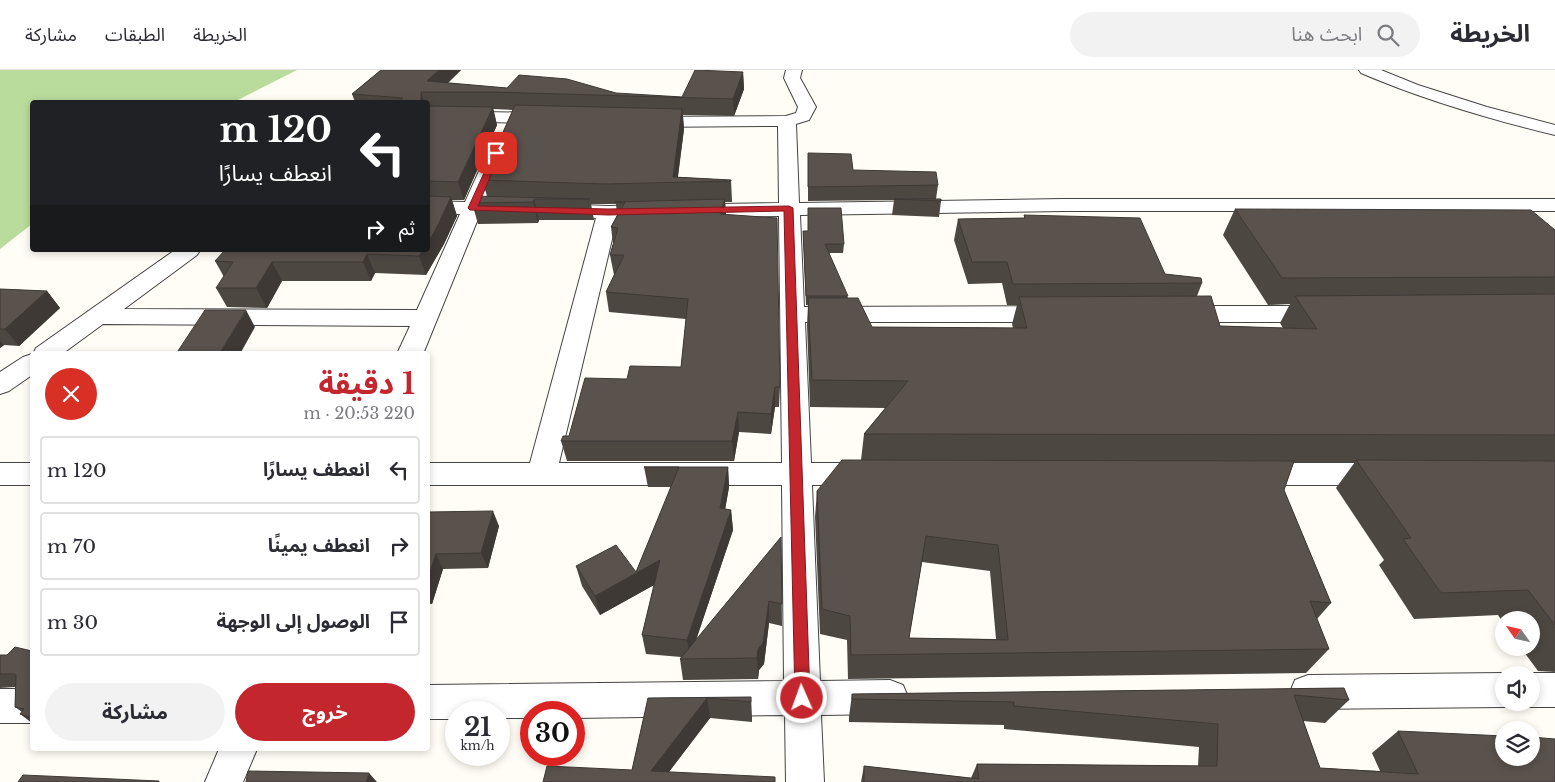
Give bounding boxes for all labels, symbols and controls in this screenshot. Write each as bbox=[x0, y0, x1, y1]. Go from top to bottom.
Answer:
search box bbox=[1070, 12, 1420, 57]
text: الخريطة bbox=[1450, 19, 1530, 48]
icon: search bbox=[1374, 21, 1402, 49]
text: ابحث هنا bbox=[1291, 23, 1362, 46]
text: مشاركة bbox=[25, 24, 77, 46]
text: الطبقات bbox=[105, 24, 165, 46]
text: الخريطة bbox=[193, 24, 247, 46]
text: 120 m bbox=[219, 108, 332, 151]
icon: left bbox=[350, 120, 415, 185]
pin bbox=[475, 132, 517, 174]
icon: arrive bbox=[482, 139, 510, 167]
text: انعطف يسارًا bbox=[219, 160, 332, 187]
icon: right bbox=[361, 215, 389, 243]
text: ثم bbox=[399, 217, 415, 240]
text: 1 دقيقة bbox=[318, 365, 415, 402]
button: close bbox=[45, 368, 97, 420]
text: 220 m · 20:53 bbox=[304, 403, 415, 423]
icon: left bbox=[385, 456, 413, 484]
text: انعطف يسارًا bbox=[263, 458, 370, 481]
text: 120 m bbox=[47, 459, 107, 482]
icon: right bbox=[385, 532, 413, 560]
text: انعطف يمينًا bbox=[268, 534, 370, 557]
text: 70 m bbox=[47, 535, 96, 558]
icon: arrive bbox=[385, 608, 413, 636]
text: الوصول إلى الوجهة bbox=[216, 610, 370, 633]
text: 30 m bbox=[47, 611, 98, 634]
north arrow bbox=[1495, 611, 1540, 656]
map controls bbox=[1495, 611, 1540, 766]
button: sound bbox=[1495, 666, 1540, 711]
position arrow bbox=[775, 671, 827, 723]
button: مشاركة bbox=[45, 683, 225, 741]
button: خروج bbox=[235, 683, 415, 741]
speed limit sign: 30 bbox=[520, 701, 585, 766]
text: 21 bbox=[464, 712, 491, 743]
button: layers bbox=[1495, 721, 1540, 766]
text: km/h bbox=[460, 738, 495, 753]

